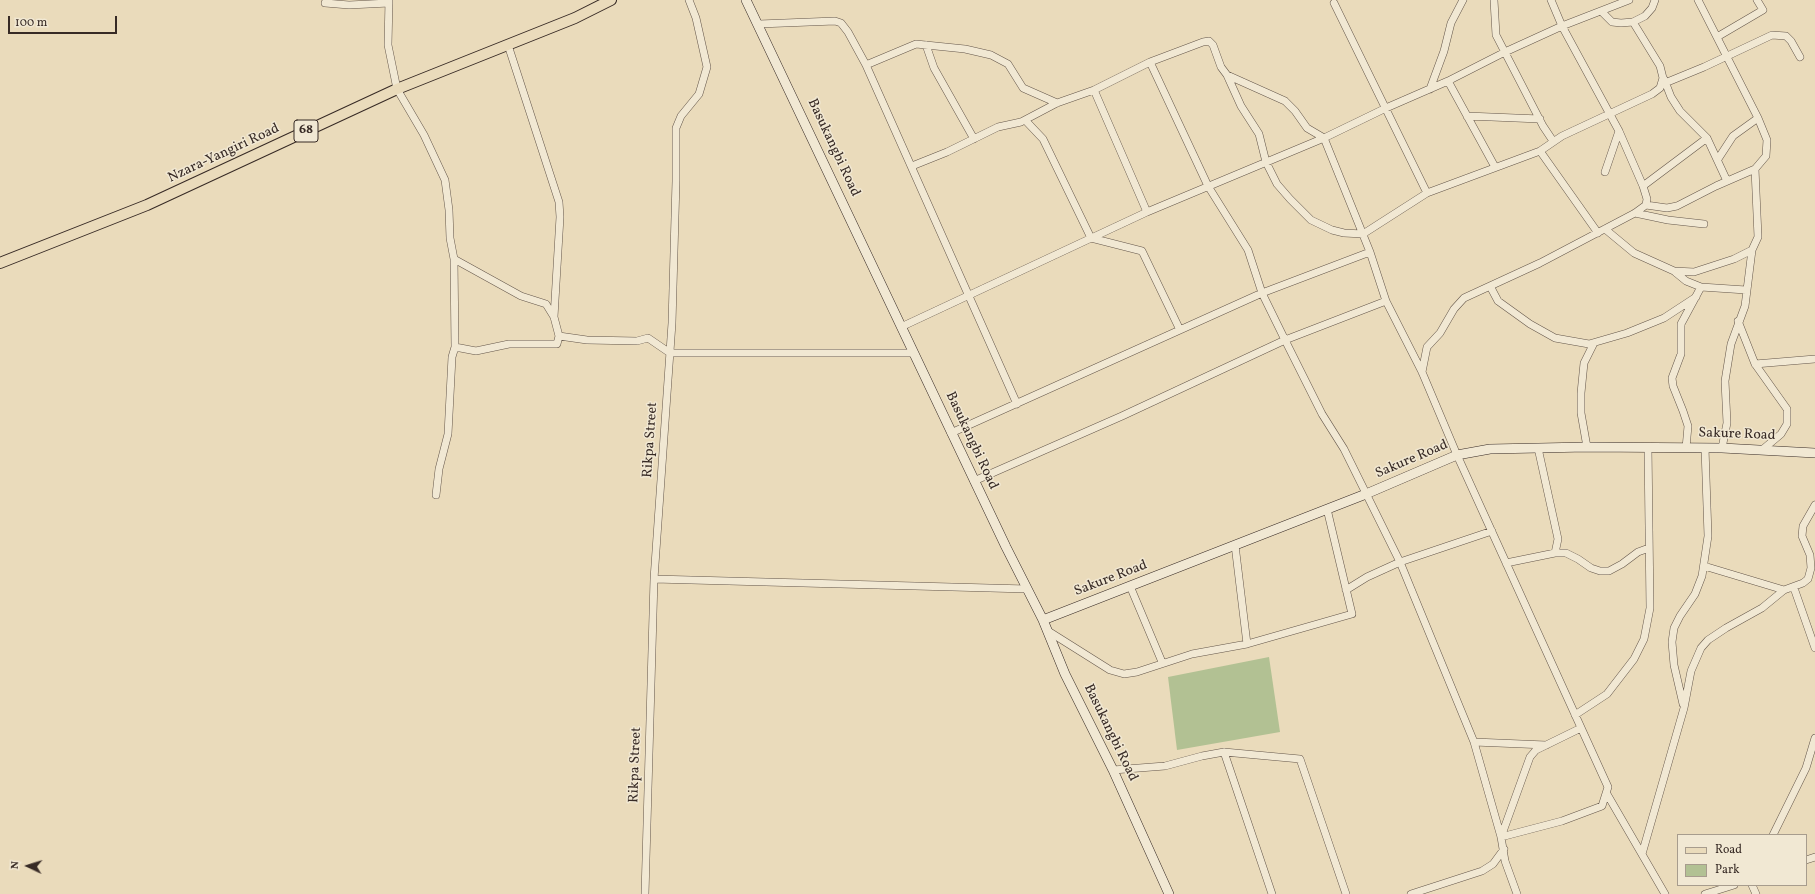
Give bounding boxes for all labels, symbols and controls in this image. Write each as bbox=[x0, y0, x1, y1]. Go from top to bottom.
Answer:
scale bar bbox=[10, 8, 119, 34]
text: 100 m bbox=[15, 15, 47, 31]
street label: Basukangbi Road bbox=[803, 96, 863, 200]
road number: 68 bbox=[294, 120, 318, 142]
street label: Nzara-Yangiri Road bbox=[166, 121, 282, 187]
street label: Basukangbi Road bbox=[941, 389, 1001, 493]
street label: Rikpa Street bbox=[640, 402, 662, 478]
street label: Sakure Road bbox=[1698, 425, 1776, 445]
street label: Sakure Road bbox=[1373, 437, 1451, 483]
street label: Sakure Road bbox=[1072, 557, 1150, 601]
street label: Basukangbi Road bbox=[1079, 682, 1141, 784]
street label: Rikpa Street bbox=[626, 727, 646, 803]
legend bbox=[1677, 834, 1807, 886]
text: Road bbox=[1715, 842, 1742, 858]
north arrow bbox=[8, 846, 48, 886]
text: N bbox=[8, 861, 23, 870]
text: Park bbox=[1715, 862, 1740, 878]

